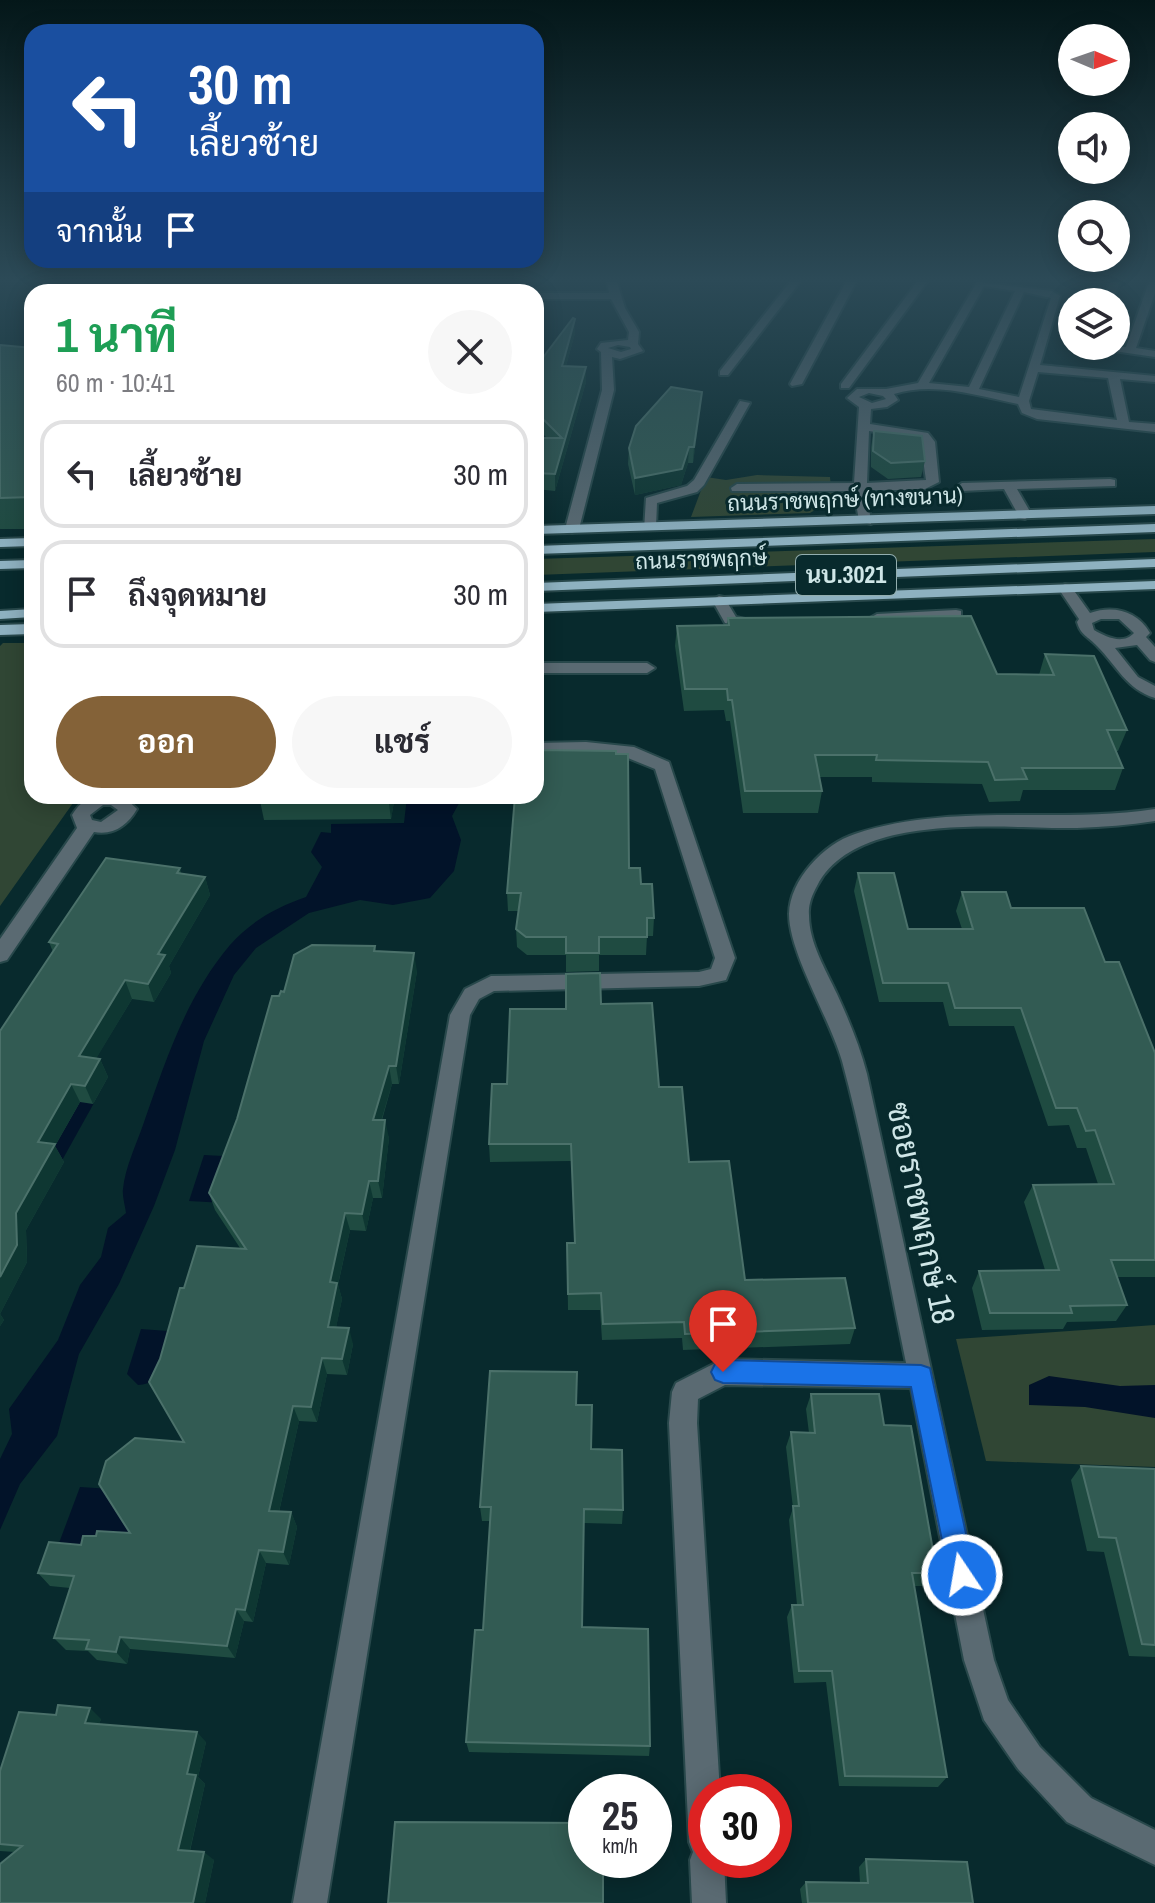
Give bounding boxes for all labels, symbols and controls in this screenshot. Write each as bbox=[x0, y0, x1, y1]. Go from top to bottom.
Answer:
north arrow bbox=[1058, 24, 1130, 96]
map controls bbox=[1058, 24, 1130, 360]
text: 30 m bbox=[188, 46, 293, 121]
icon: left bbox=[56, 56, 160, 160]
button: sound bbox=[1058, 112, 1130, 184]
text: เลี้ยวซ้าย bbox=[188, 119, 319, 167]
button: search bbox=[1058, 200, 1130, 272]
icon: arrive bbox=[159, 208, 203, 252]
text: จากนั้น bbox=[56, 211, 143, 251]
button: layers bbox=[1058, 288, 1130, 360]
text: 1 นาที bbox=[56, 302, 177, 367]
button: close bbox=[428, 310, 512, 394]
text: 60 m · 10:41 bbox=[56, 365, 175, 400]
icon: left bbox=[60, 452, 104, 496]
text: 30 m bbox=[453, 454, 508, 494]
text: เลี้ยวซ้าย bbox=[128, 455, 242, 495]
street label: ถนนราชพฤกษ์ (ทางขนาน) bbox=[727, 480, 963, 518]
street label: ถนนราชพฤกษ์ bbox=[635, 542, 768, 576]
road number: นบ.3021 bbox=[796, 555, 896, 595]
icon: arrive bbox=[60, 572, 104, 616]
text: 30 m bbox=[453, 574, 508, 614]
text: ถึงจุดหมาย bbox=[128, 575, 267, 615]
button: ออก bbox=[56, 696, 276, 788]
button: แชร์ bbox=[292, 696, 512, 788]
street label: ซอยราชพฤกษ์ 18 bbox=[877, 1098, 966, 1328]
pin bbox=[689, 1290, 757, 1372]
icon: arrive bbox=[701, 1302, 745, 1346]
position arrow bbox=[920, 1533, 1004, 1617]
speed limit sign: 30 bbox=[688, 1774, 792, 1878]
text: 25 bbox=[602, 1789, 638, 1842]
text: km/h bbox=[602, 1832, 638, 1859]

